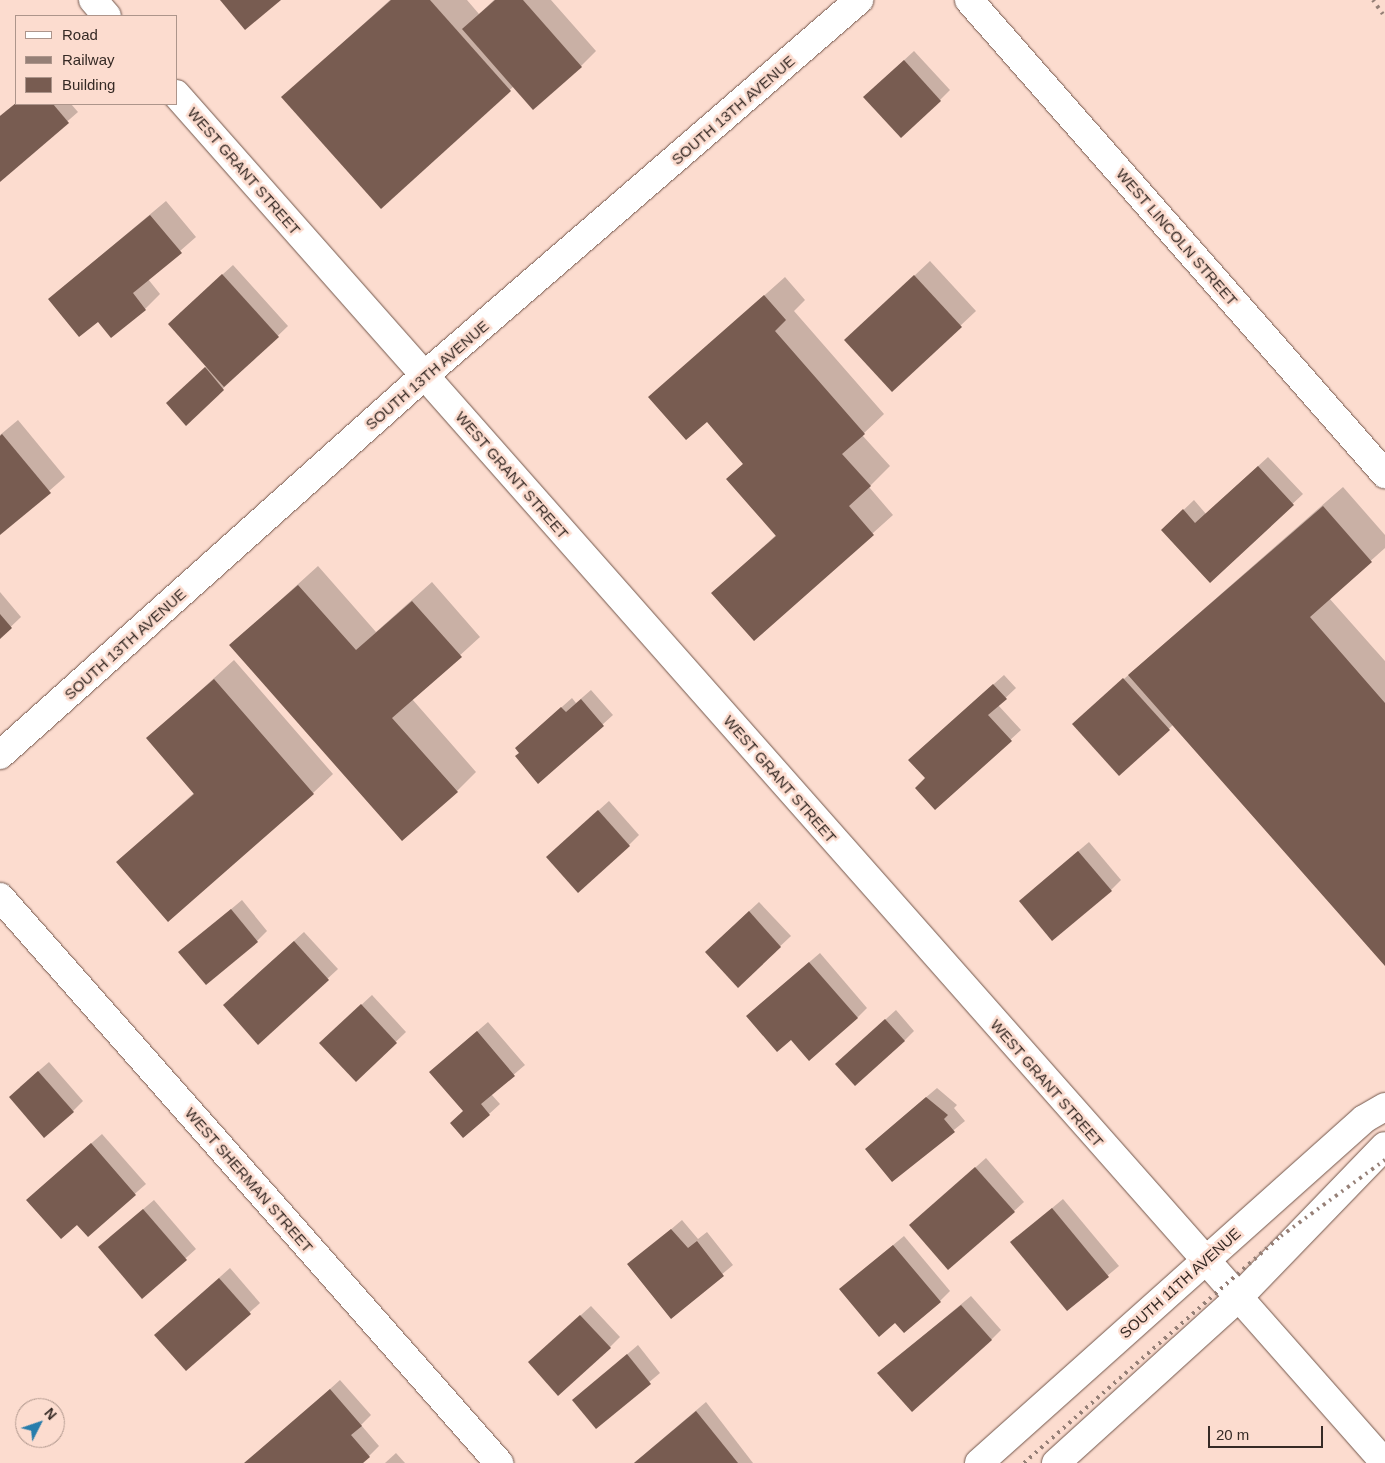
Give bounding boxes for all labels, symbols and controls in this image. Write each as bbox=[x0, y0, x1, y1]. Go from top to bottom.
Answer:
legend bbox=[15, 15, 178, 105]
text: Road bbox=[62, 26, 98, 43]
text: Railway bbox=[62, 51, 115, 68]
street label: SOUTH 13TH AVENUE bbox=[667, 51, 799, 169]
text: Building bbox=[62, 76, 115, 93]
street label: WEST GRANT STREET bbox=[184, 103, 304, 239]
street label: WEST LINCOLN STREET bbox=[1113, 165, 1241, 309]
street label: SOUTH 13TH AVENUE bbox=[361, 316, 493, 434]
street label: WEST GRANT STREET bbox=[452, 407, 572, 543]
street label: SOUTH 13TH AVENUE bbox=[60, 584, 190, 704]
street label: WEST GRANT STREET bbox=[720, 711, 840, 847]
street label: WEST GRANT STREET bbox=[987, 1015, 1107, 1151]
street label: WEST SHERMAN STREET bbox=[181, 1104, 317, 1256]
street label: SOUTH 11TH AVENUE bbox=[1116, 1224, 1244, 1342]
north arrow bbox=[15, 1398, 65, 1448]
text: N bbox=[41, 1405, 60, 1423]
scale bar bbox=[1210, 1416, 1325, 1448]
text: 20 m bbox=[1216, 1426, 1249, 1443]

